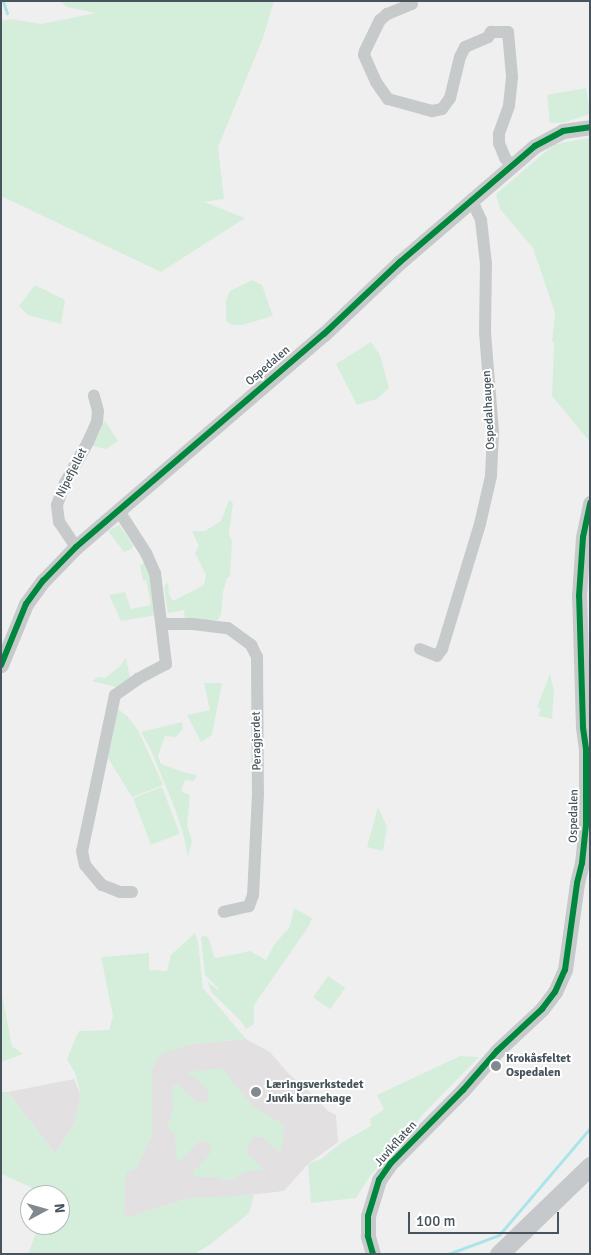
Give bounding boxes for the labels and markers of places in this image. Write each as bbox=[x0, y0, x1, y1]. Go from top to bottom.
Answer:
place label: Krokåsfeltet Ospedalen bbox=[506, 1052, 571, 1080]
marker: Krokåsfeltet Ospedalen bbox=[490, 1060, 502, 1072]
place label: Læringsverkstedet Juvik barnehage bbox=[266, 1078, 363, 1106]
marker: Læringsverkstedet Juvik barnehage bbox=[250, 1086, 262, 1098]

